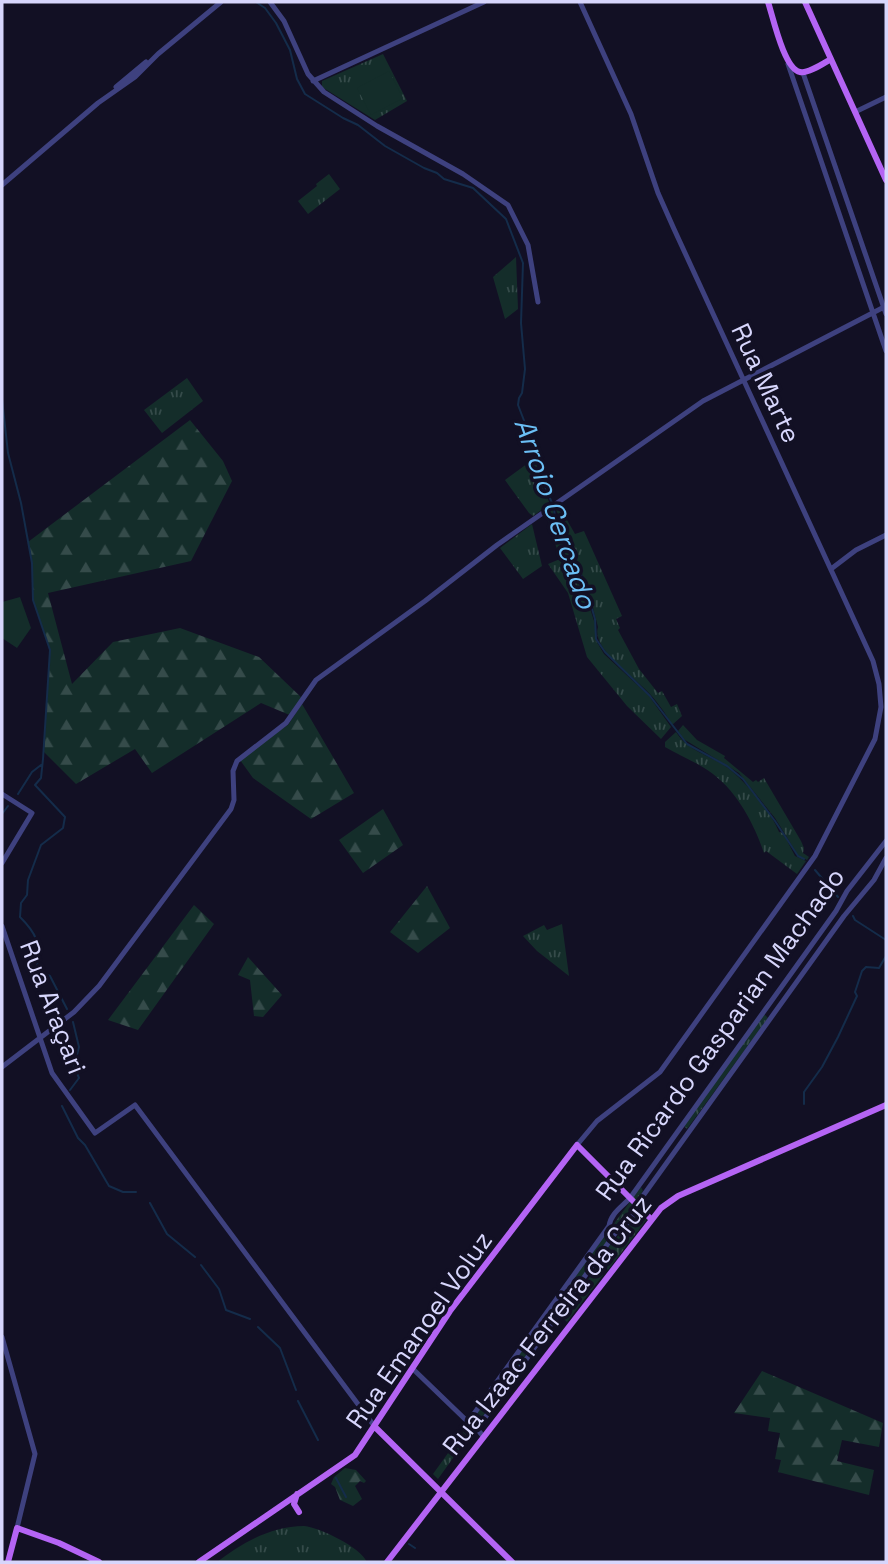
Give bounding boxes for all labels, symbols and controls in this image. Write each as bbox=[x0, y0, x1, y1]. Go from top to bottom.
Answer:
street label: Rua Marte bbox=[724, 318, 808, 448]
water label: Arroio Cercado bbox=[507, 413, 606, 614]
street label: Rua Ricardo Gasparian Machado bbox=[588, 861, 852, 1207]
street label: Rua Araçari bbox=[12, 935, 94, 1079]
street label: Rua Izaac Ferreira da Cruz bbox=[435, 1188, 659, 1462]
street label: Rua Emanoel Voluz bbox=[338, 1225, 500, 1435]

